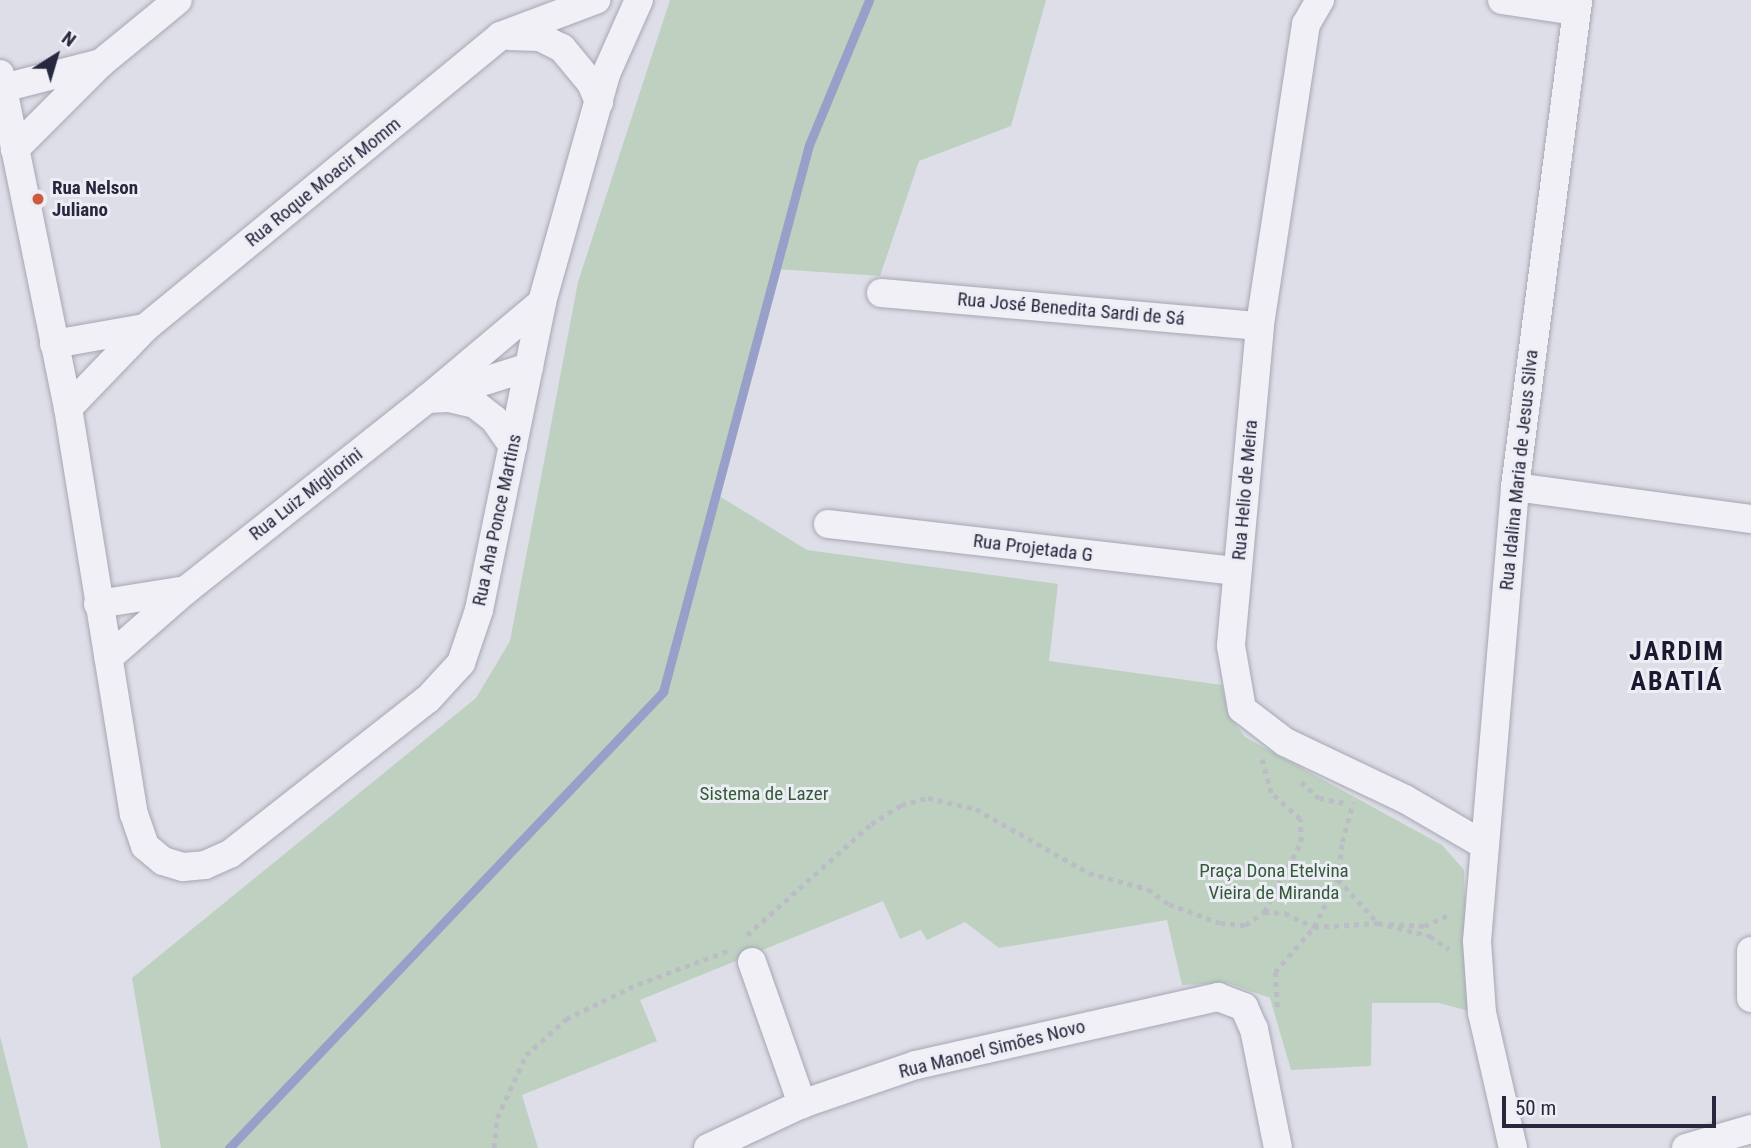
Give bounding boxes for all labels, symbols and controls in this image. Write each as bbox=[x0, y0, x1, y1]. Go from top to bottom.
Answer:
north arrow bbox=[21, 21, 91, 91]
text: N bbox=[57, 26, 81, 52]
street label: Rua Roque Moacir Momm bbox=[241, 112, 405, 252]
place label: Rua Nelson Juliano bbox=[52, 177, 138, 221]
marker: Rua Nelson Juliano bbox=[30, 191, 46, 207]
street label: Rua José Benedita Sardi de Sá bbox=[956, 288, 1186, 330]
street label: Rua Idalina Maria de Jesus Silva bbox=[1495, 349, 1543, 591]
street label: Rua Helio de Meira bbox=[1228, 419, 1262, 561]
street label: Rua Ana Ponce Martins bbox=[468, 432, 526, 608]
street label: Rua Luiz Migliorini bbox=[245, 443, 367, 545]
street label: Rua Projetada G bbox=[972, 529, 1094, 567]
district label: JARDIM ABATIÁ bbox=[1630, 636, 1724, 698]
park label: Sistema de Lazer bbox=[700, 783, 828, 805]
park label: Praça Dona Etelvina Vieira de Miranda bbox=[1199, 860, 1349, 904]
street label: Rua Manoel Simões Novo bbox=[896, 1015, 1088, 1083]
scale bar bbox=[1506, 1082, 1720, 1126]
text: 50 m bbox=[1515, 1096, 1556, 1120]

